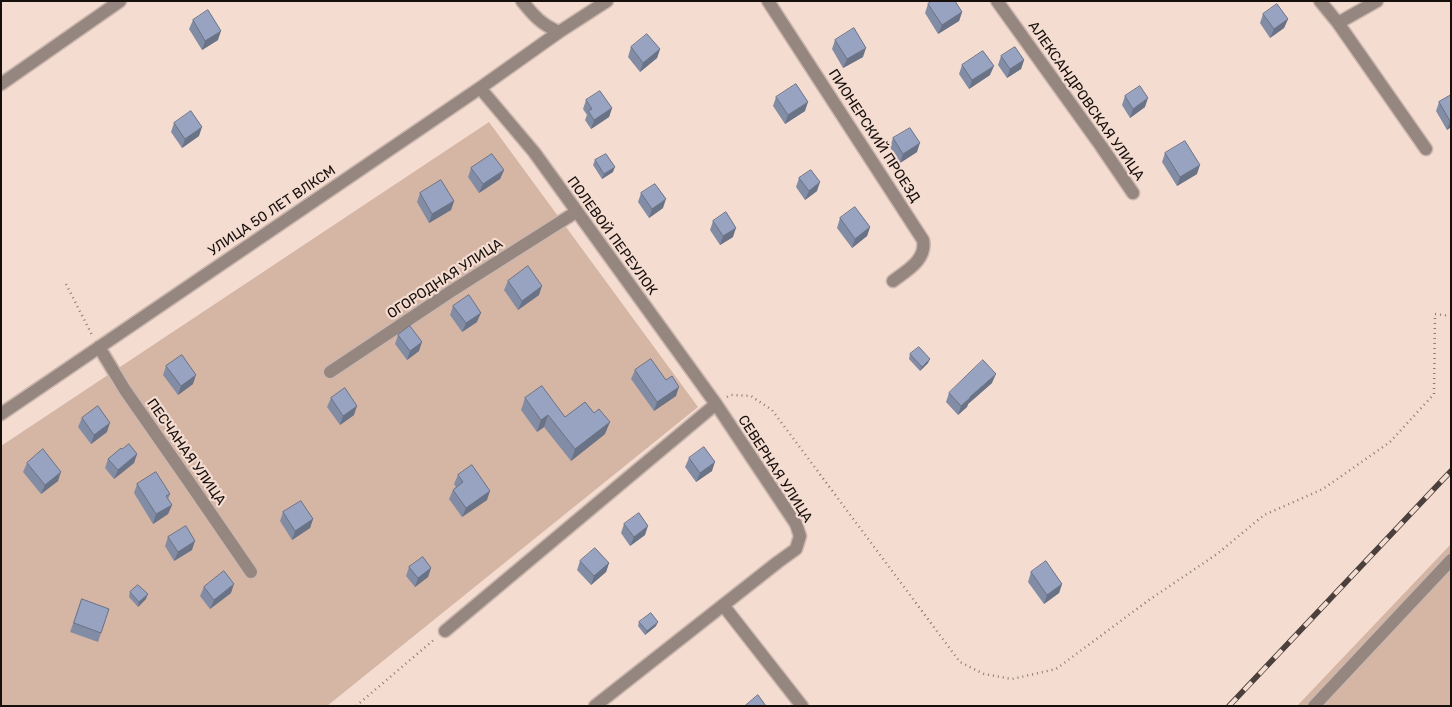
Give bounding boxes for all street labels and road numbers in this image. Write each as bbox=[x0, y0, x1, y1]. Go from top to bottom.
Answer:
street label: АЛЕКСАНДРОВСКАЯ УЛИЦА bbox=[1024, 18, 1148, 184]
street label: ПИОНЕРСКИЙ ПРОЕЗД bbox=[825, 66, 923, 206]
street label: УЛИЦА 50 ЛЕТ ВЛКСМ bbox=[205, 162, 339, 260]
street label: ПОЛЕВОЙ ПЕРЕУЛОК bbox=[563, 173, 661, 299]
street label: ОГОРОДНАЯ УЛИЦА bbox=[384, 235, 506, 323]
street label: ПЕСЧАНАЯ УЛИЦА bbox=[143, 396, 229, 508]
street label: СЕВЕРНАЯ УЛИЦА bbox=[734, 412, 816, 526]

